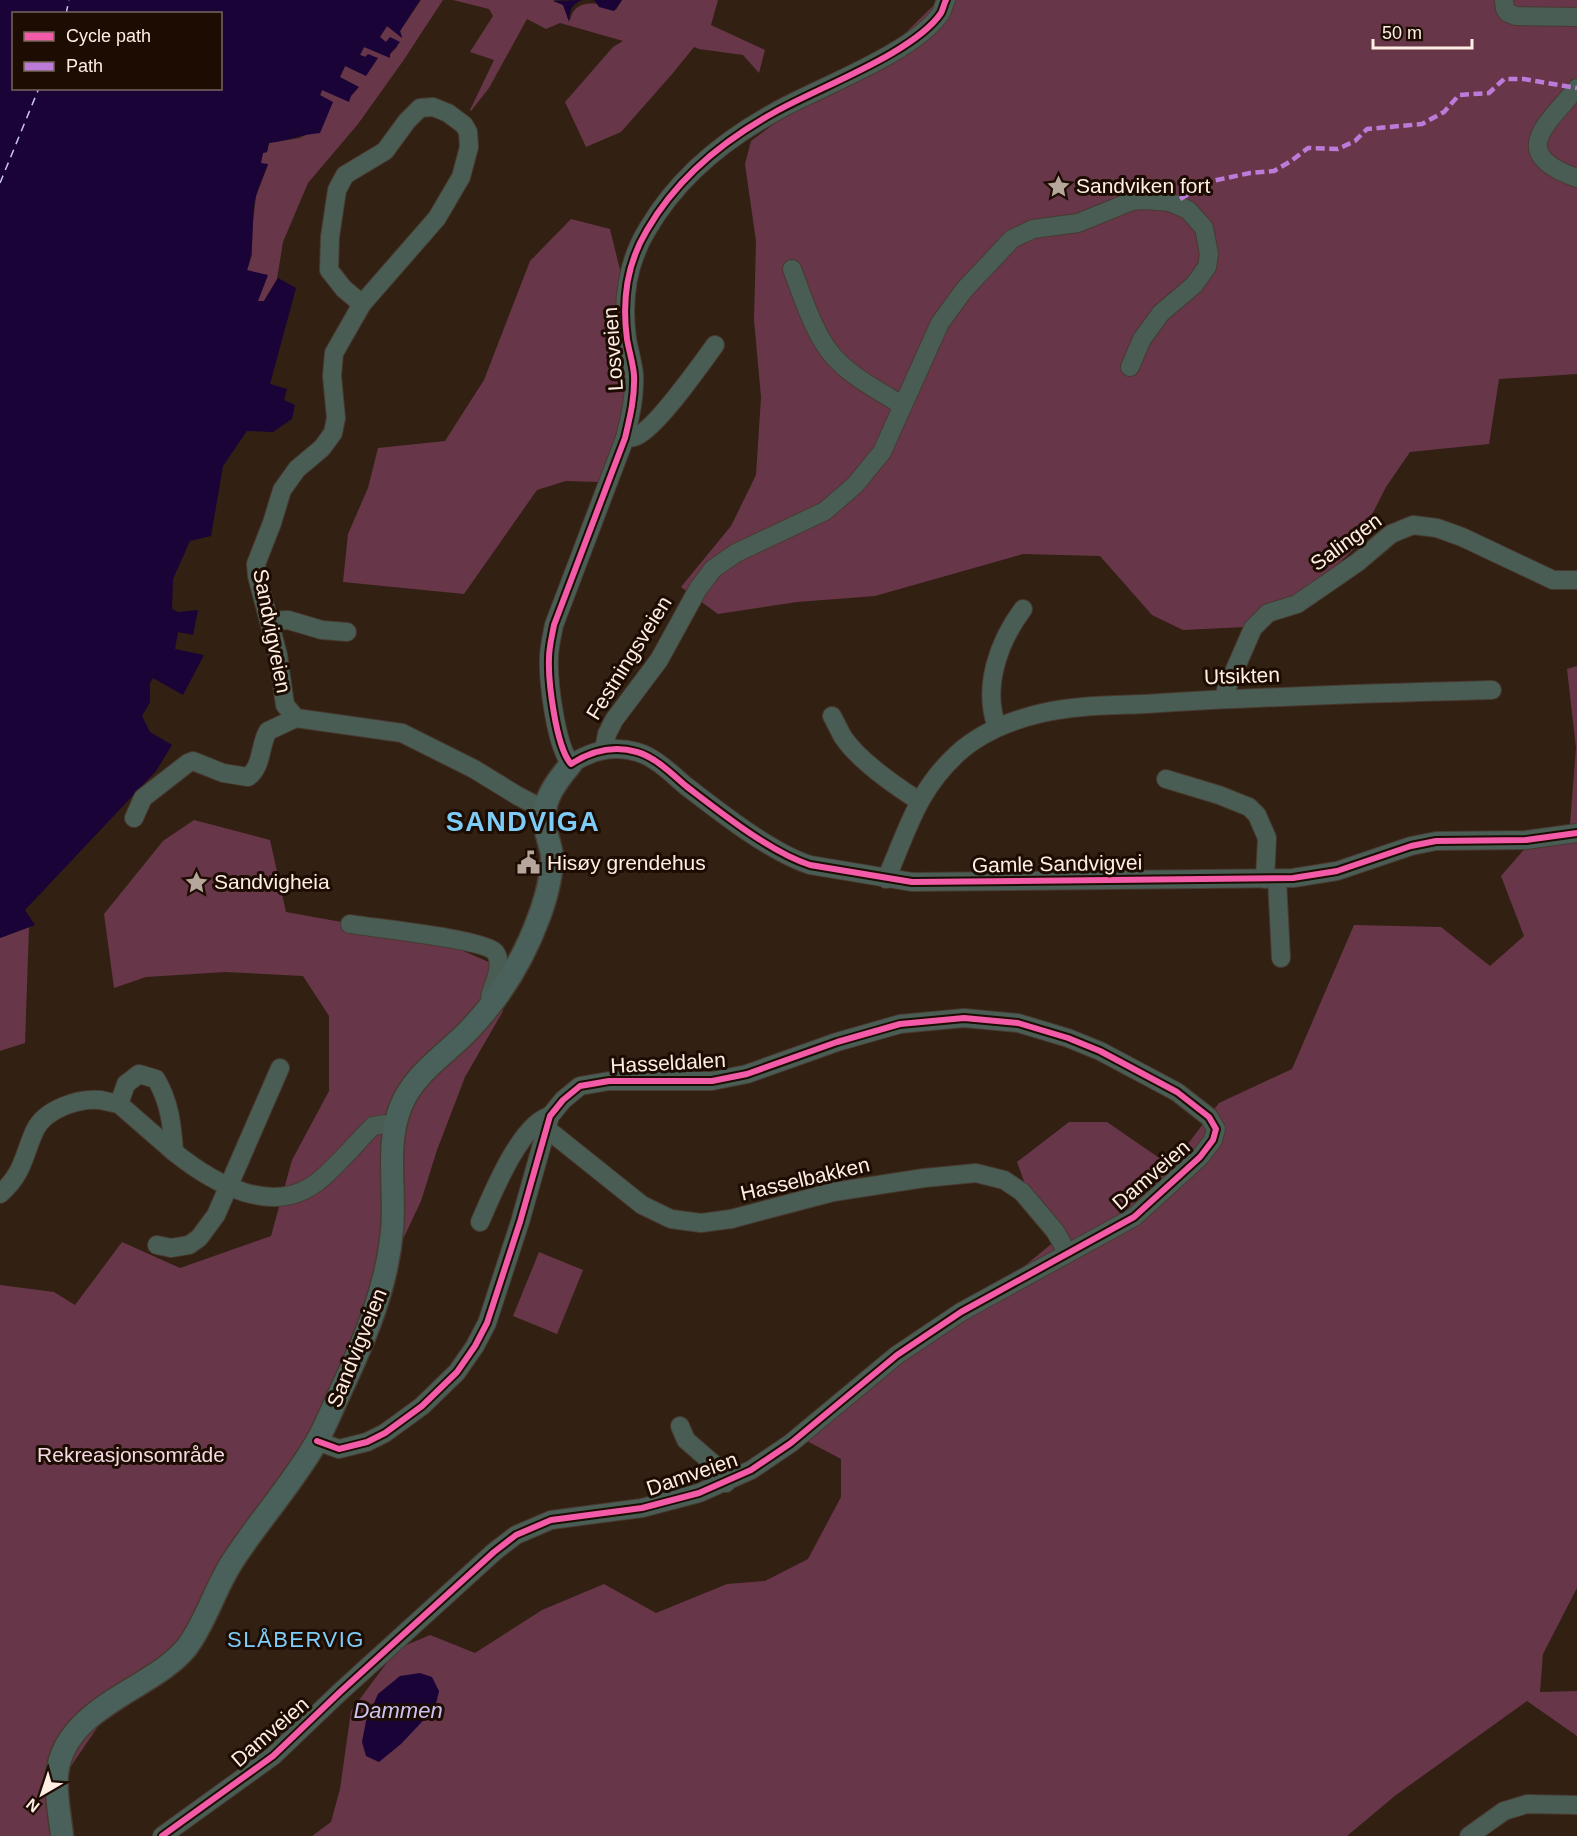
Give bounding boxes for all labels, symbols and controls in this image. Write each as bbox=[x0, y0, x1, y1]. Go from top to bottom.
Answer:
legend bbox=[12, 12, 222, 90]
scale bar bbox=[1373, 12, 1472, 50]
text: 50 m bbox=[1382, 23, 1422, 43]
text: Cycle path bbox=[66, 26, 151, 46]
text: Path bbox=[66, 56, 103, 76]
place icon: Sandviken fort bbox=[1045, 173, 1071, 199]
place label: Sandviken fort bbox=[1076, 174, 1210, 197]
street label: Losveien bbox=[598, 306, 627, 392]
street label: Salingen bbox=[1306, 508, 1386, 575]
street label: Sandvigveien bbox=[249, 567, 296, 695]
street label: Festningsveien bbox=[581, 592, 676, 724]
street label: Utsikten bbox=[1204, 663, 1280, 688]
district label: SANDVIGA bbox=[446, 807, 600, 837]
public building icon: Hisøy grendehus bbox=[516, 850, 542, 876]
place label: Hisøy grendehus bbox=[547, 851, 706, 874]
street label: Gamle Sandvigvei bbox=[972, 851, 1142, 876]
place icon: Sandvigheia bbox=[183, 869, 209, 895]
place label: Sandvigheia bbox=[214, 870, 330, 893]
street label: Hasseldalen bbox=[610, 1048, 726, 1077]
street label: Damveien bbox=[1107, 1135, 1194, 1214]
street label: Hasselbakken bbox=[738, 1152, 872, 1205]
street label: Sandvigveien bbox=[322, 1285, 391, 1411]
park label: Rekreasjonsområde bbox=[37, 1443, 225, 1466]
street label: Damveien bbox=[643, 1447, 740, 1500]
district label: SLÅBERVIG bbox=[227, 1627, 365, 1652]
street label: Damveien bbox=[226, 1692, 313, 1771]
water label: Dammen bbox=[353, 1698, 443, 1723]
north arrow bbox=[12, 1764, 72, 1824]
text: N bbox=[23, 1795, 43, 1816]

